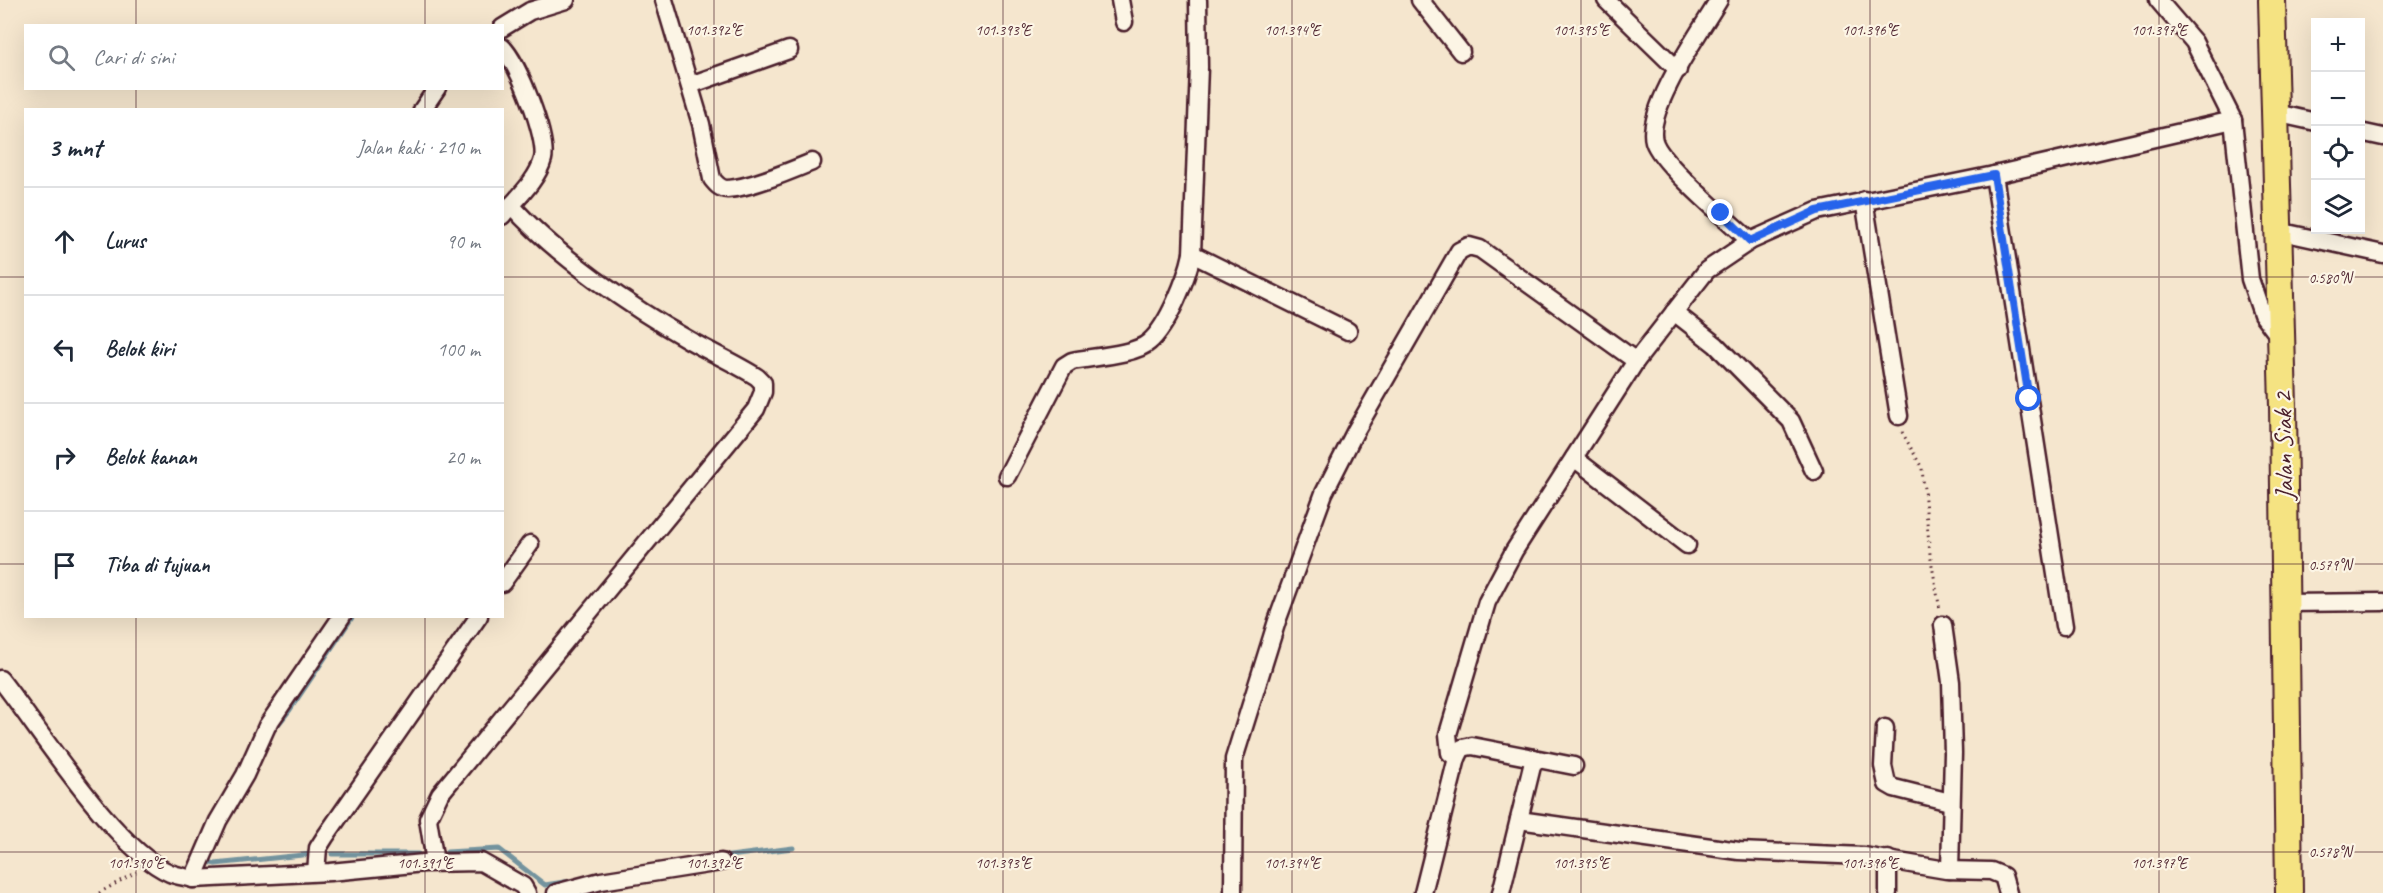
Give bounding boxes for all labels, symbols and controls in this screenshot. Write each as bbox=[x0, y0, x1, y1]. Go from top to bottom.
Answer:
map controls bbox=[2311, 18, 2365, 234]
button: + bbox=[2311, 18, 2365, 72]
text: 101.392°E bbox=[686, 21, 744, 40]
text: 101.393°E bbox=[975, 21, 1033, 40]
text: 101.394°E bbox=[1264, 21, 1322, 40]
text: 101.395°E bbox=[1553, 21, 1611, 40]
text: 101.396°E bbox=[1842, 21, 1900, 40]
text: 101.397°E bbox=[2131, 21, 2189, 40]
search box bbox=[24, 24, 504, 90]
icon: search bbox=[45, 41, 78, 74]
text: Cari di sini bbox=[93, 43, 174, 71]
button: − bbox=[2311, 72, 2365, 126]
button: locate bbox=[2311, 126, 2365, 180]
text: 3 mnt bbox=[48, 131, 101, 164]
text: Jalan kaki · 210 m bbox=[357, 135, 480, 160]
button: layers bbox=[2311, 180, 2365, 234]
route end bbox=[1707, 199, 1733, 225]
icon: ahead bbox=[48, 225, 81, 258]
text: Lurus bbox=[105, 227, 145, 255]
text: 90 m bbox=[446, 229, 480, 254]
text: 0.580°N bbox=[2308, 269, 2355, 288]
icon: left bbox=[48, 333, 81, 366]
text: Belok kiri bbox=[105, 335, 174, 363]
text: 100 m bbox=[437, 337, 480, 362]
route start bbox=[2015, 385, 2041, 411]
street label: Jalan Siak 2 bbox=[2266, 389, 2301, 502]
icon: right bbox=[48, 441, 81, 474]
text: Belok kanan bbox=[105, 443, 197, 471]
text: 20 m bbox=[446, 445, 480, 470]
icon: arrive bbox=[48, 549, 81, 582]
text: Tiba di tujuan bbox=[105, 551, 210, 579]
text: 0.579°N bbox=[2308, 556, 2355, 575]
text: 0.578°N bbox=[2308, 843, 2355, 862]
text: 101.390°E bbox=[108, 854, 166, 873]
text: 101.391°E bbox=[397, 854, 455, 873]
text: 101.392°E bbox=[686, 854, 744, 873]
text: 101.393°E bbox=[975, 854, 1033, 873]
text: 101.394°E bbox=[1264, 854, 1322, 873]
text: 101.395°E bbox=[1553, 854, 1611, 873]
text: 101.396°E bbox=[1842, 854, 1900, 873]
text: 101.397°E bbox=[2131, 854, 2189, 873]

